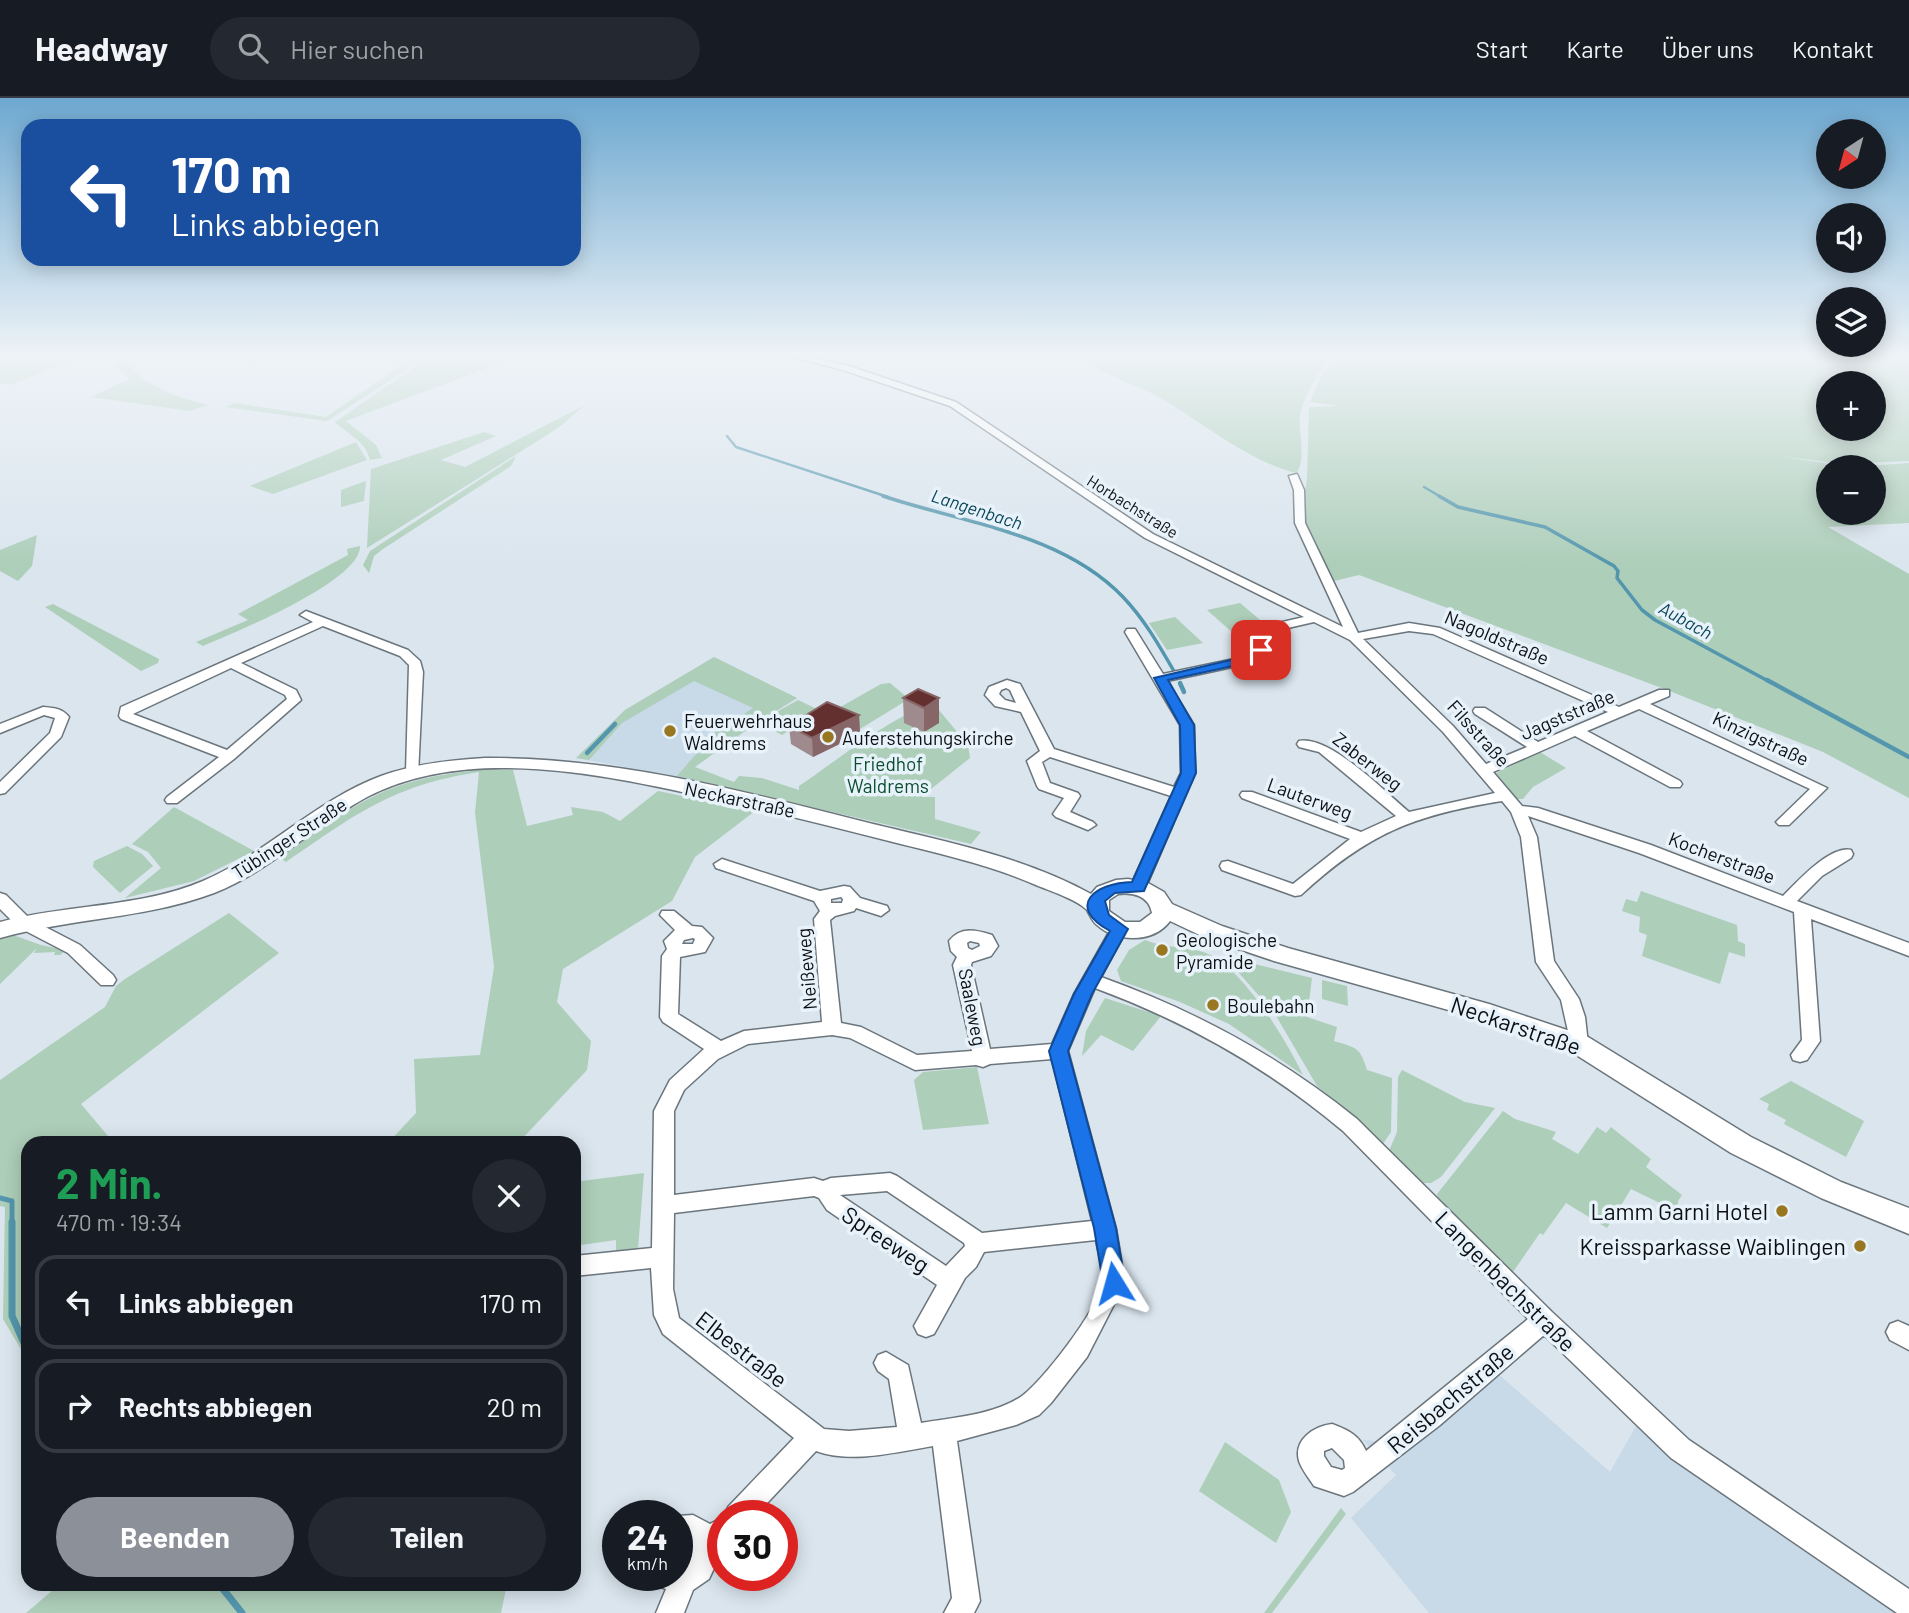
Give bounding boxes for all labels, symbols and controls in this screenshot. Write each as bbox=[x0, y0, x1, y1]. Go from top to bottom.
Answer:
search box bbox=[210, 17, 700, 80]
text: Headway bbox=[35, 28, 168, 68]
icon: search bbox=[234, 29, 272, 67]
text: Hier suchen bbox=[290, 33, 424, 64]
text: Start bbox=[1476, 34, 1529, 63]
text: Karte bbox=[1567, 34, 1624, 63]
text: Über uns bbox=[1662, 34, 1754, 63]
text: Kontakt bbox=[1792, 34, 1874, 63]
north arrow bbox=[1816, 119, 1886, 189]
map controls bbox=[1816, 119, 1886, 525]
text: 170 m bbox=[171, 144, 291, 203]
icon: left bbox=[56, 147, 147, 238]
button: sound bbox=[1816, 203, 1886, 273]
text: Links abbiegen bbox=[171, 204, 380, 242]
button: layers bbox=[1816, 287, 1886, 357]
button: + bbox=[1816, 371, 1886, 441]
button: − bbox=[1816, 455, 1886, 525]
street label: Horbachstraße bbox=[1084, 470, 1182, 542]
water label: Langenbach bbox=[929, 484, 1025, 534]
water label: Aubach bbox=[1656, 596, 1716, 644]
street label: Nagoldstraße bbox=[1441, 605, 1553, 669]
pin bbox=[1231, 620, 1291, 680]
icon: arrive bbox=[1242, 631, 1280, 669]
street label: Jagststraße bbox=[1516, 684, 1618, 744]
street label: Filsstraße bbox=[1443, 695, 1515, 771]
street label: Kinzigstraße bbox=[1709, 706, 1813, 770]
place label: Feuerwehrhaus Waldrems bbox=[684, 709, 812, 754]
marker: Feuerwehrhaus Waldrems bbox=[662, 723, 678, 739]
place label: Auferstehungskirche bbox=[842, 726, 1014, 749]
street label: Zaberweg bbox=[1329, 727, 1407, 795]
marker: Auferstehungskirche bbox=[820, 729, 836, 745]
park label: Friedhof Waldrems bbox=[847, 752, 929, 797]
street label: Lauterweg bbox=[1264, 772, 1356, 824]
street label: Neckarstraße bbox=[683, 776, 797, 822]
street label: Tübinger Straße bbox=[227, 792, 351, 884]
street label: Kocherstraße bbox=[1666, 826, 1778, 888]
street label: Neißeweg bbox=[791, 927, 821, 1011]
place label: Geologische Pyramide bbox=[1176, 928, 1277, 973]
marker: Geologische Pyramide bbox=[1154, 942, 1170, 958]
street label: Saaleweg bbox=[954, 966, 992, 1048]
street label: Neckarstraße bbox=[1447, 990, 1585, 1060]
place label: Boulebahn bbox=[1227, 994, 1315, 1017]
marker: Boulebahn bbox=[1205, 997, 1221, 1013]
text: 2 Min. bbox=[56, 1157, 163, 1207]
button: close bbox=[472, 1159, 546, 1233]
place label: Lamm Garni Hotel bbox=[1591, 1197, 1768, 1225]
street label: Spreeweg bbox=[837, 1200, 935, 1278]
marker: Lamm Garni Hotel bbox=[1774, 1203, 1790, 1219]
street label: Langenbachstraße bbox=[1430, 1205, 1582, 1357]
text: 470 m · 19:34 bbox=[56, 1208, 182, 1236]
place label: Kreissparkasse Waiblingen bbox=[1579, 1232, 1846, 1260]
marker: Kreissparkasse Waiblingen bbox=[1852, 1238, 1868, 1254]
position arrow bbox=[1077, 1246, 1151, 1320]
icon: left bbox=[60, 1283, 98, 1321]
text: Links abbiegen bbox=[119, 1287, 293, 1318]
text: 170 m bbox=[479, 1287, 542, 1318]
street label: Elbestraße bbox=[691, 1305, 793, 1393]
street label: Reisbachstraße bbox=[1381, 1337, 1519, 1459]
icon: right bbox=[60, 1387, 98, 1425]
text: Rechts abbiegen bbox=[119, 1391, 312, 1422]
text: 20 m bbox=[487, 1391, 542, 1422]
button: Beenden bbox=[56, 1497, 294, 1577]
button: Teilen bbox=[308, 1497, 546, 1577]
speed limit sign: 30 bbox=[707, 1500, 798, 1591]
text: 24 bbox=[627, 1515, 668, 1557]
text: km/h bbox=[627, 1552, 668, 1574]

